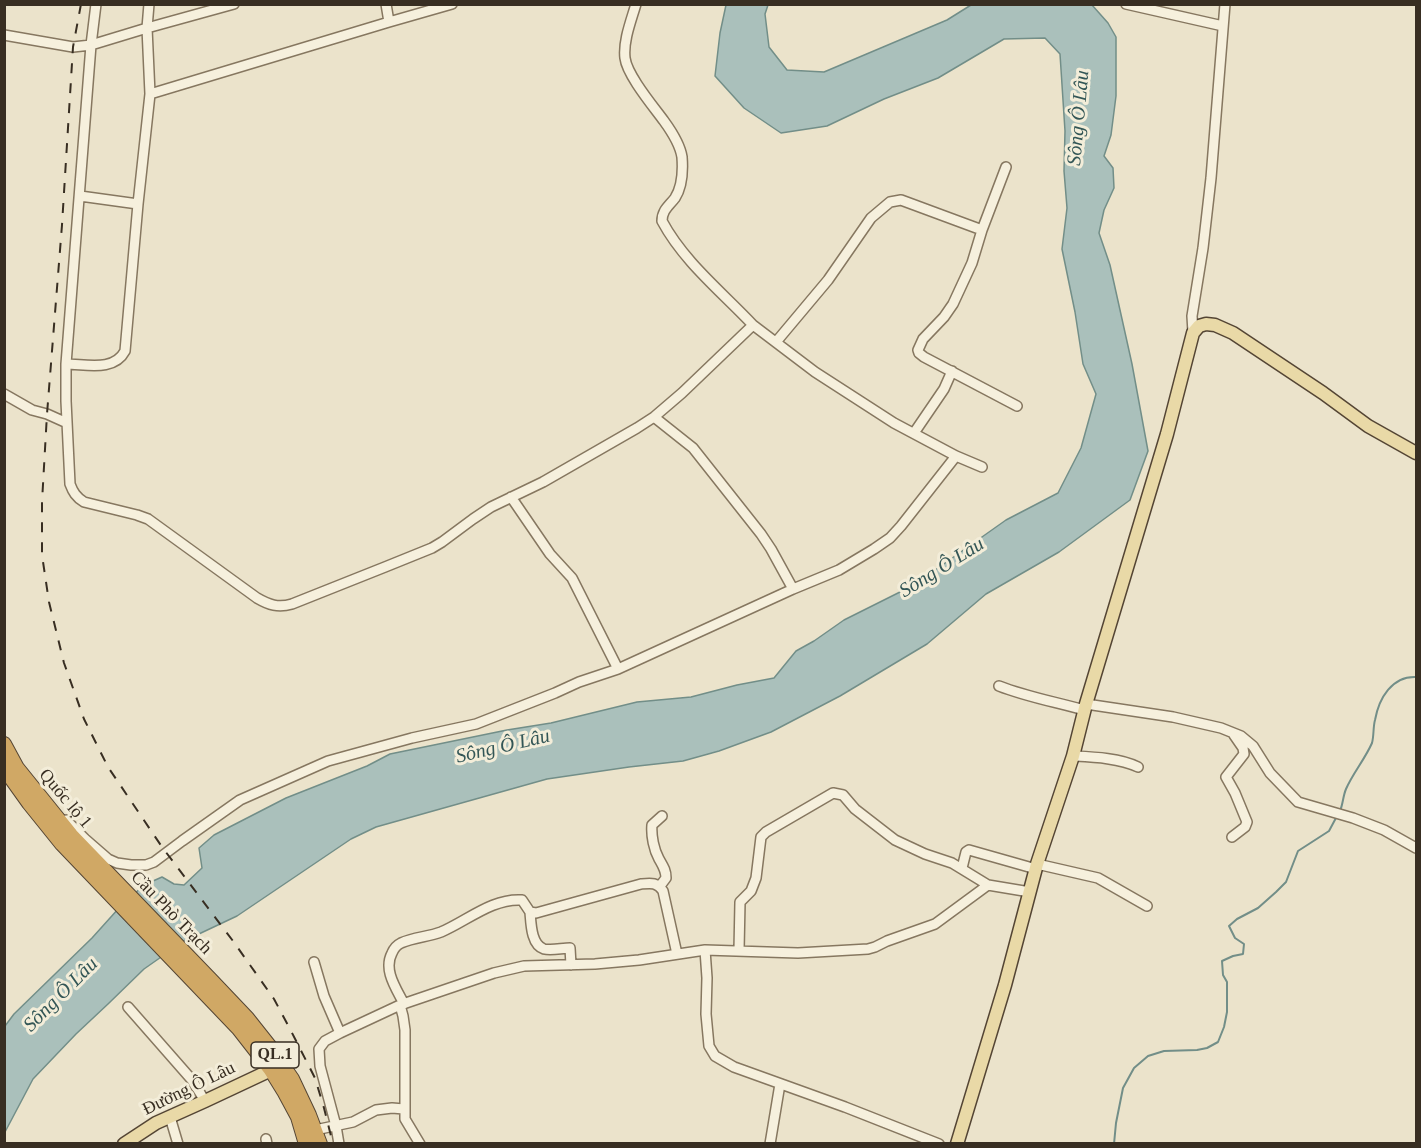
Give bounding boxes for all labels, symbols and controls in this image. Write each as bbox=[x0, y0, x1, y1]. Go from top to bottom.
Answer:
water label: Sông Ô Lâu bbox=[1063, 69, 1095, 167]
water label: Sông Ô Lâu bbox=[895, 533, 989, 603]
water label: Sông Ô Lâu bbox=[454, 725, 552, 769]
street label: Quốc lộ 1 bbox=[34, 765, 96, 833]
street label: Cầu Phò Trạch bbox=[126, 867, 216, 959]
water label: Sông Ô Lâu bbox=[19, 953, 103, 1037]
road number: QL.1 bbox=[251, 1042, 299, 1068]
street label: Đường Ô Lâu bbox=[139, 1057, 239, 1121]

